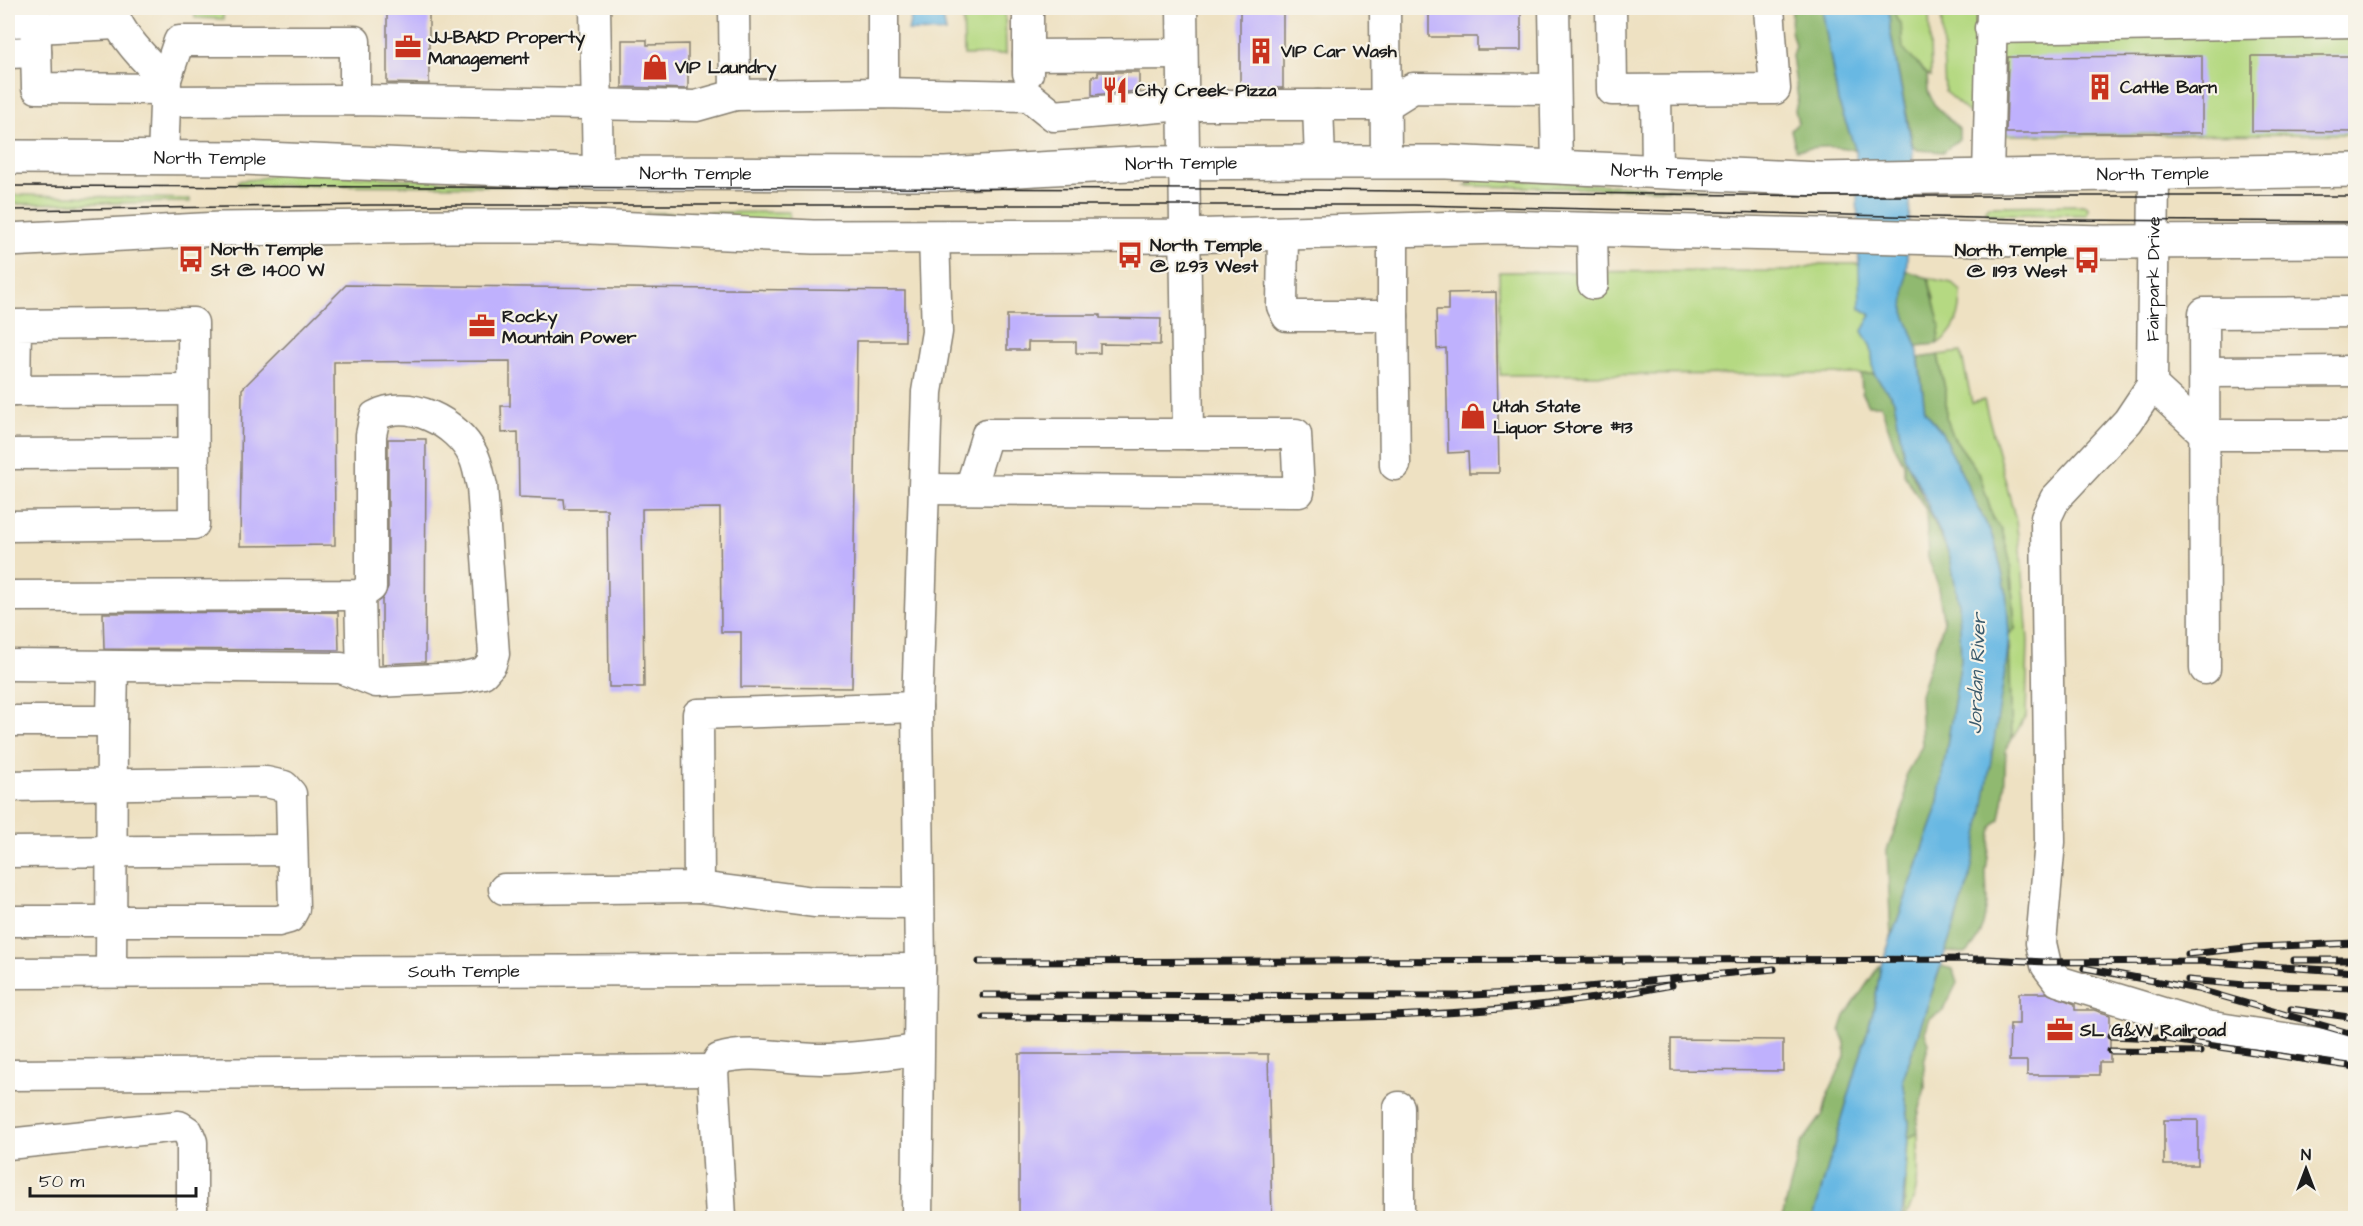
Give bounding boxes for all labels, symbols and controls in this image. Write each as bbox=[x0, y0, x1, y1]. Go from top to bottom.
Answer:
place label: JJ-BAKD Property Management bbox=[427, 25, 585, 72]
office icon: JJ-BAKD Property Management bbox=[393, 32, 423, 62]
building icon: VIP Car Wash bbox=[1246, 36, 1276, 66]
place label: VIP Car Wash bbox=[1280, 39, 1398, 64]
shop icon: VIP Laundry bbox=[640, 52, 670, 82]
place label: VIP Laundry bbox=[674, 55, 777, 81]
building icon: Cattle Barn bbox=[2085, 72, 2115, 102]
restaurant icon: City Creek Pizza bbox=[1100, 75, 1130, 105]
place label: Cattle Barn bbox=[2120, 75, 2217, 100]
place label: City Creek Pizza bbox=[1135, 78, 1277, 104]
street label: North Temple bbox=[154, 145, 267, 171]
street label: North Temple bbox=[1125, 150, 1238, 177]
street label: North Temple bbox=[1610, 157, 1724, 187]
street label: North Temple bbox=[2097, 160, 2210, 187]
street label: North Temple bbox=[639, 161, 752, 186]
street label: Fairpark Drive bbox=[2140, 216, 2166, 342]
place label: North Temple @ 1293 West bbox=[1150, 233, 1263, 279]
place label: North Temple St @ 1400 W bbox=[210, 237, 325, 283]
place label: North Temple @ 1193 West bbox=[1955, 238, 2068, 284]
bus stop icon: North Temple @ 1293 West bbox=[1115, 240, 1145, 270]
bus stop icon: North Temple St @ 1400 W bbox=[176, 244, 206, 274]
bus stop icon: North Temple @ 1193 West bbox=[2072, 245, 2102, 275]
place label: Rocky Mountain Power bbox=[502, 304, 636, 350]
office icon: Rocky Mountain Power bbox=[467, 311, 497, 341]
place label: Utah State Liquor Store #13 bbox=[1493, 394, 1633, 440]
shop icon: Utah State Liquor Store #13 bbox=[1458, 401, 1488, 431]
water label: Jordan River bbox=[1961, 611, 1993, 735]
street label: South Temple bbox=[408, 958, 520, 984]
office icon: SL G&W Railroad bbox=[2045, 1015, 2075, 1045]
place label: SL G&W Railroad bbox=[2079, 1018, 2227, 1043]
north arrow bbox=[2276, 1139, 2336, 1199]
text: N bbox=[2301, 1144, 2311, 1166]
scale bar bbox=[30, 1160, 196, 1198]
text: 50 m bbox=[39, 1169, 84, 1194]

